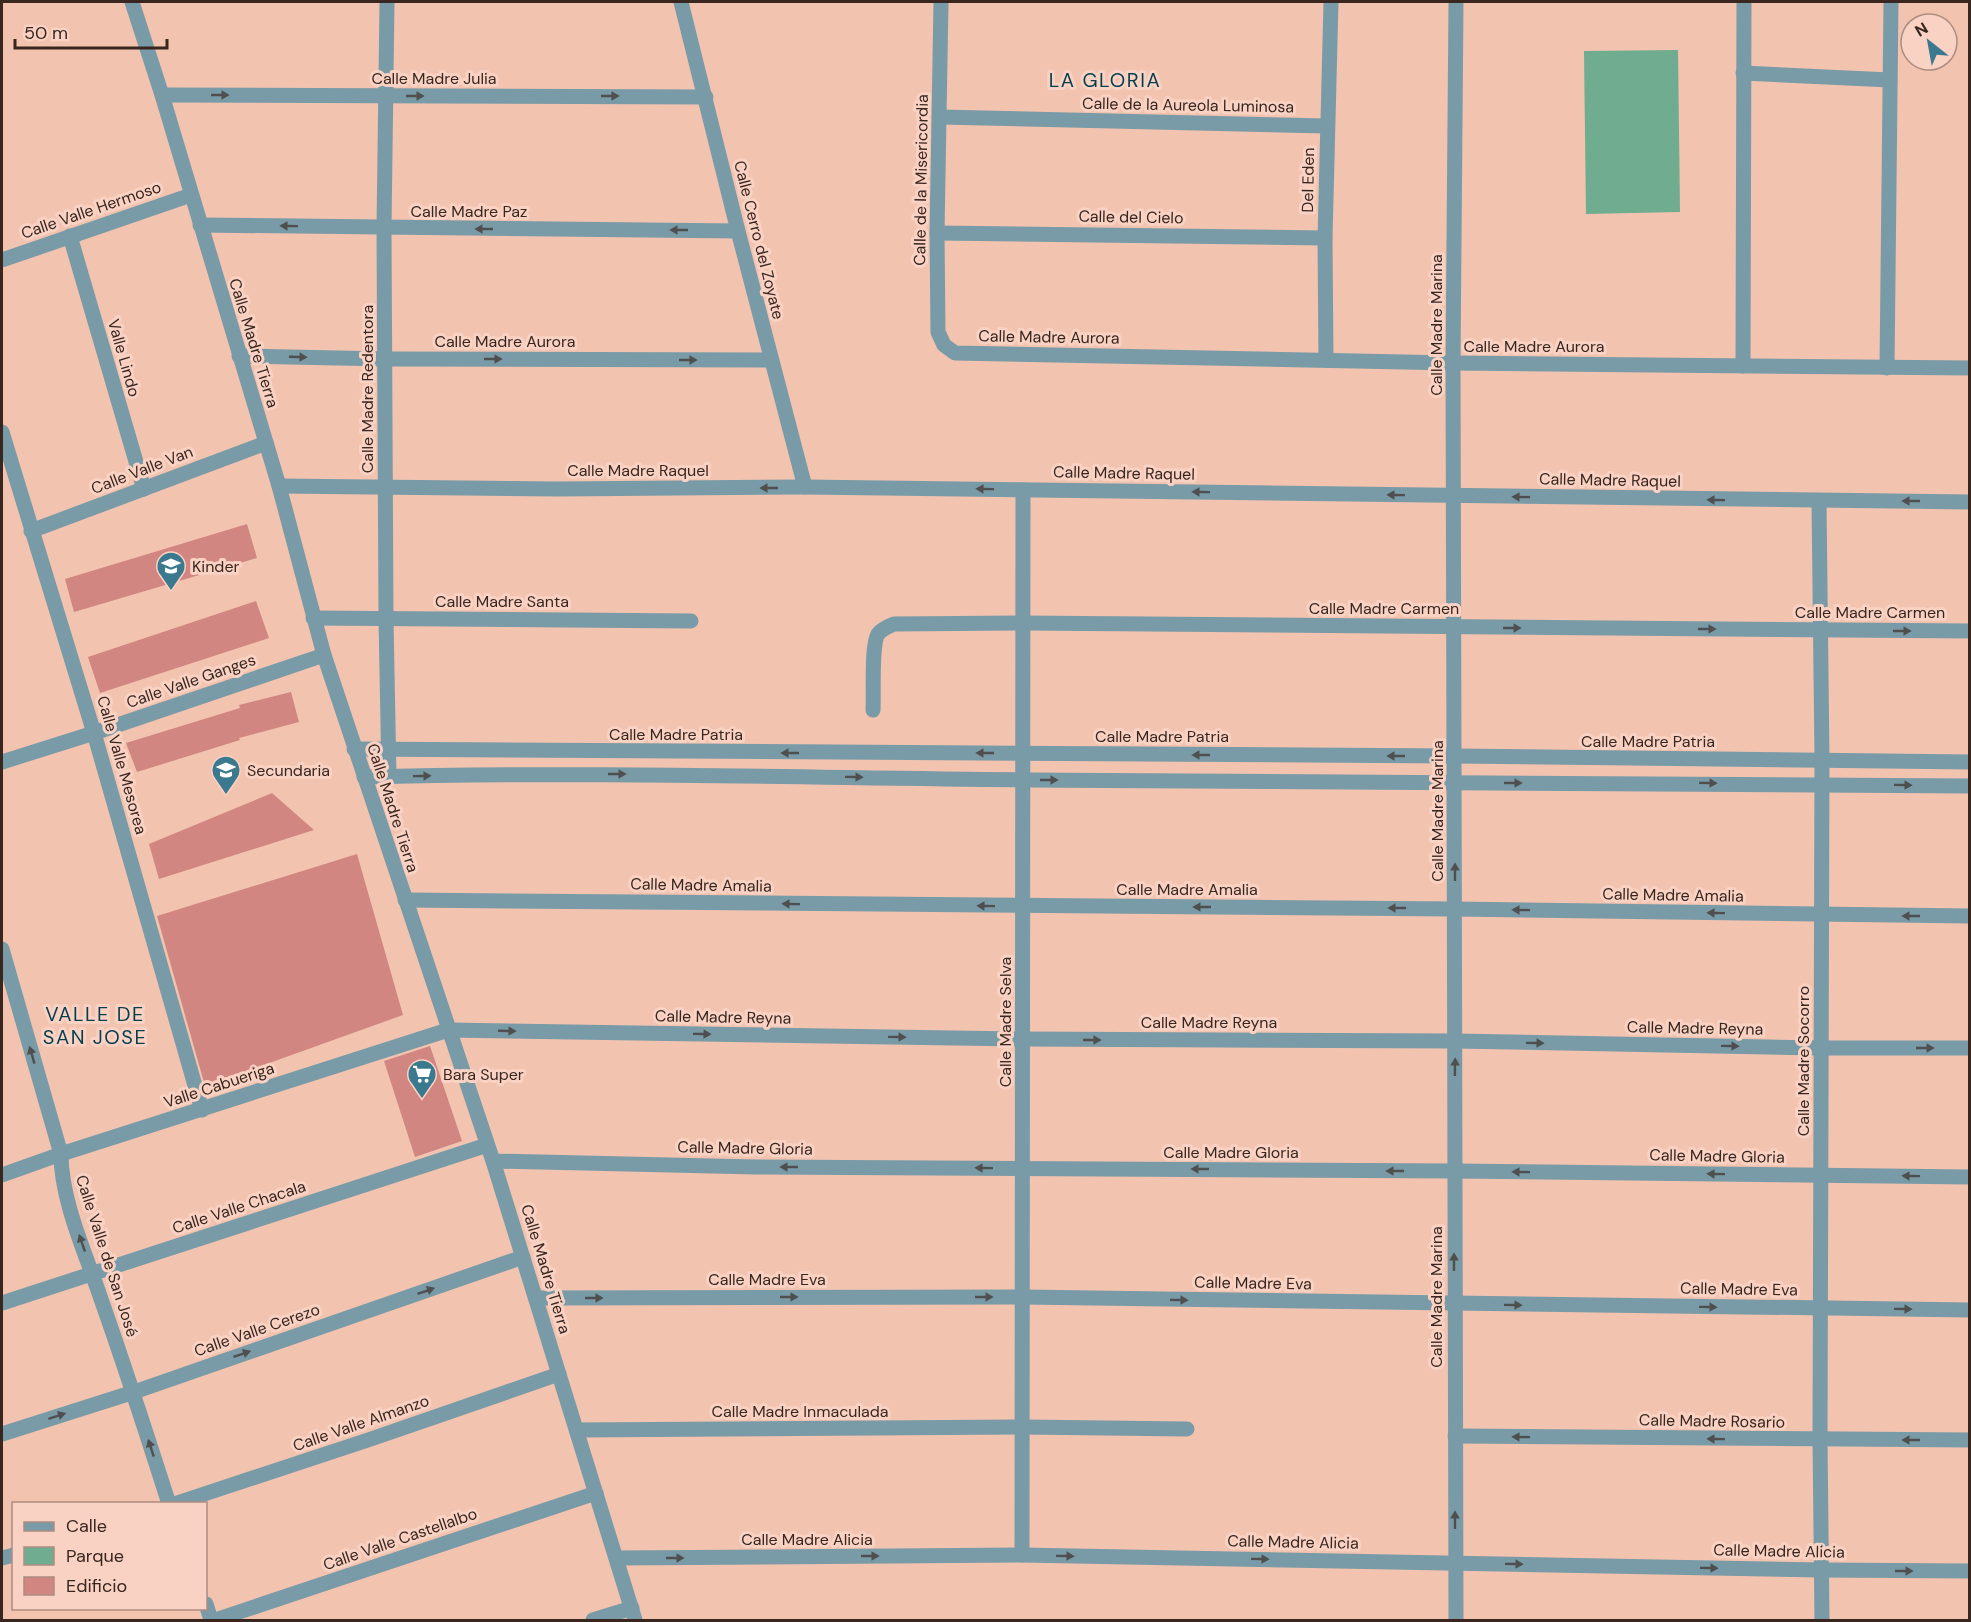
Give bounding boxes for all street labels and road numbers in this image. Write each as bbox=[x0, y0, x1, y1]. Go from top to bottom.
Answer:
street label: Calle Madre Julia bbox=[371, 68, 497, 89]
street label: Calle de la Aureola Luminosa bbox=[1082, 93, 1294, 117]
street label: Calle de la Misericordia bbox=[909, 94, 933, 266]
street label: Del Eden bbox=[1297, 147, 1319, 213]
street label: Calle Cerro del Zoyate bbox=[729, 158, 789, 322]
street label: Calle Valle Hermoso bbox=[18, 176, 164, 244]
street label: Calle Madre Paz bbox=[411, 201, 527, 222]
street label: Calle del Cielo bbox=[1078, 206, 1184, 228]
street label: Calle Madre Marina bbox=[1426, 254, 1447, 396]
street label: Calle Madre Tierra bbox=[224, 276, 284, 410]
street label: Calle Madre Redentora bbox=[357, 305, 378, 473]
street label: Valle Lindo bbox=[103, 317, 145, 399]
street label: Calle Madre Aurora bbox=[978, 325, 1120, 349]
street label: Calle Madre Aurora bbox=[434, 331, 576, 352]
street label: Calle Madre Aurora bbox=[1463, 336, 1605, 357]
street label: Calle Valle Van bbox=[88, 441, 196, 499]
street label: Calle Madre Raquel bbox=[567, 460, 709, 481]
street label: Calle Madre Raquel bbox=[1053, 461, 1195, 485]
street label: Calle Madre Raquel bbox=[1539, 468, 1681, 492]
street label: Calle Madre Santa bbox=[435, 591, 569, 612]
street label: Calle Madre Carmen bbox=[1309, 598, 1459, 619]
street label: Calle Madre Carmen bbox=[1795, 602, 1945, 623]
street label: Calle Valle Ganges bbox=[124, 649, 258, 713]
street label: Calle Valle Mesorea bbox=[92, 693, 152, 837]
street label: Calle Madre Patria bbox=[609, 724, 743, 745]
street label: Calle Madre Patria bbox=[1095, 726, 1229, 747]
street label: Calle Madre Patria bbox=[1581, 731, 1715, 752]
street label: Calle Madre Marina bbox=[1427, 740, 1448, 882]
street label: Calle Madre Tierra bbox=[362, 741, 424, 875]
street label: Calle Madre Amalia bbox=[630, 873, 772, 897]
street label: Calle Madre Amalia bbox=[1116, 879, 1258, 900]
street label: Calle Madre Amalia bbox=[1602, 883, 1744, 907]
street label: Calle Madre Selva bbox=[995, 957, 1016, 1087]
street label: Calle Madre Socorro bbox=[1793, 986, 1814, 1136]
street label: Calle Madre Reyna bbox=[655, 1005, 791, 1029]
street label: Calle Madre Reyna bbox=[1141, 1012, 1277, 1033]
street label: Calle Madre Reyna bbox=[1627, 1016, 1763, 1040]
street label: Valle Cabueriga bbox=[161, 1057, 277, 1113]
street label: Calle Madre Gloria bbox=[677, 1136, 813, 1160]
street label: Calle Madre Gloria bbox=[1163, 1142, 1299, 1163]
street label: Calle Madre Gloria bbox=[1649, 1144, 1785, 1168]
street label: Calle Valle de San José bbox=[71, 1172, 143, 1340]
street label: Calle Valle Chacala bbox=[170, 1176, 308, 1238]
street label: Calle Madre Tierra bbox=[516, 1202, 576, 1336]
street label: Calle Madre Marina bbox=[1426, 1226, 1447, 1368]
street label: Calle Madre Eva bbox=[708, 1269, 826, 1290]
street label: Calle Madre Eva bbox=[1194, 1271, 1312, 1295]
street label: Calle Madre Eva bbox=[1680, 1277, 1798, 1301]
street label: Calle Valle Cerezo bbox=[191, 1299, 323, 1361]
street label: Calle Valle Almanzo bbox=[290, 1390, 432, 1456]
street label: Calle Madre Inmaculada bbox=[711, 1401, 889, 1422]
street label: Calle Madre Rosario bbox=[1639, 1409, 1785, 1433]
street label: Calle Valle Castellalbo bbox=[320, 1503, 480, 1575]
street label: Calle Madre Alicia bbox=[741, 1529, 873, 1550]
street label: Calle Madre Alicia bbox=[1227, 1530, 1359, 1554]
street label: Calle Madre Alicia bbox=[1713, 1539, 1845, 1563]

